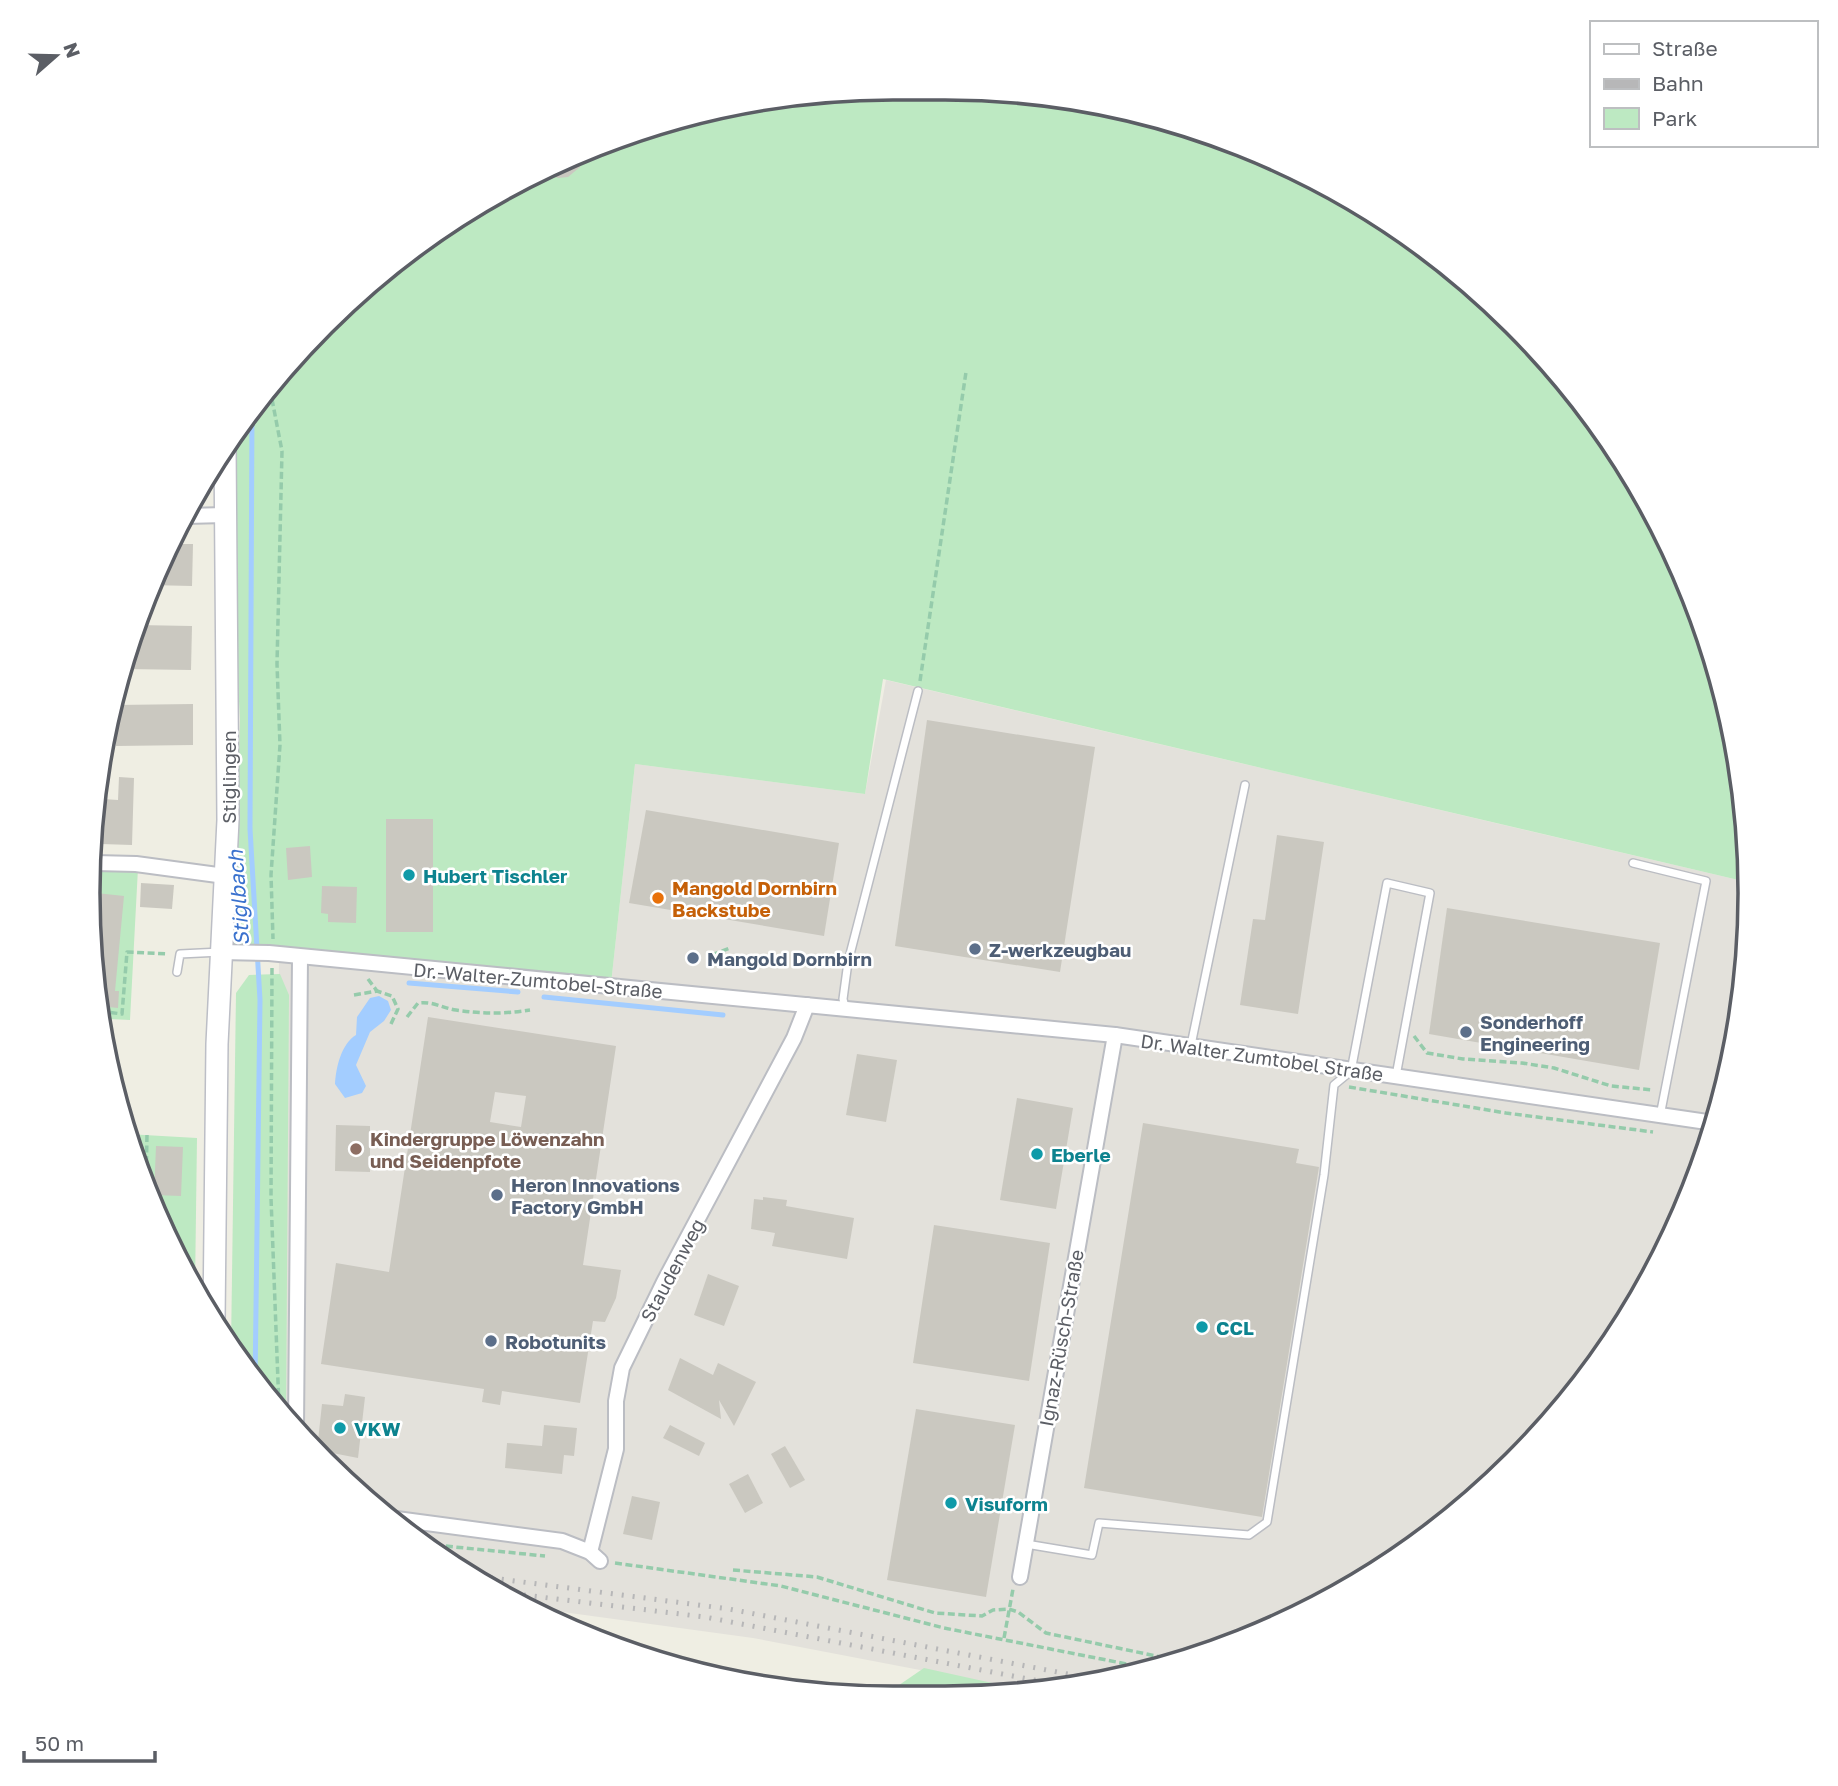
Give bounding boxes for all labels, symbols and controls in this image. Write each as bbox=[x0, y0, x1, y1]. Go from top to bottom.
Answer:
north arrow bbox=[21, 21, 91, 91]
legend bbox=[1590, 21, 1817, 147]
text: Straße bbox=[1652, 35, 1718, 61]
text: N bbox=[59, 39, 86, 61]
text: Bahn bbox=[1652, 70, 1704, 96]
text: Park bbox=[1652, 105, 1698, 131]
street label: Stiglingen bbox=[217, 730, 240, 824]
water label: Stiglbach bbox=[222, 848, 254, 947]
place label: Hubert Tischler bbox=[423, 864, 568, 887]
marker: Hubert Tischler bbox=[401, 867, 417, 883]
place label: Mangold Dornbirn Backstube bbox=[672, 876, 837, 921]
marker: Mangold Dornbirn Backstube bbox=[650, 890, 666, 906]
place label: Z-werkzeugbau bbox=[989, 938, 1131, 961]
marker: Z-werkzeugbau bbox=[967, 941, 983, 957]
place label: Mangold Dornbirn bbox=[707, 947, 872, 970]
marker: Mangold Dornbirn bbox=[685, 950, 701, 966]
street label: Dr.-Walter-Zumtobel-Straße bbox=[412, 958, 664, 1002]
place label: Sonderhoff Engineering bbox=[1480, 1010, 1590, 1055]
marker: Sonderhoff Engineering bbox=[1458, 1024, 1474, 1040]
street label: Dr. Walter Zumtobel Straße bbox=[1139, 1029, 1385, 1085]
place label: Kindergruppe Löwenzahn und Seidenpfote bbox=[370, 1127, 604, 1172]
marker: Kindergruppe Löwenzahn und Seidenpfote bbox=[348, 1141, 364, 1157]
place label: Eberle bbox=[1051, 1143, 1111, 1166]
marker: Eberle bbox=[1029, 1146, 1045, 1162]
place label: Heron Innovations Factory GmbH bbox=[511, 1173, 680, 1218]
marker: Heron Innovations Factory GmbH bbox=[489, 1187, 505, 1203]
street label: Staudenweg bbox=[635, 1214, 709, 1326]
street label: Ignaz-Rüsch-Straße bbox=[1034, 1248, 1088, 1428]
place label: CCL bbox=[1216, 1316, 1254, 1339]
marker: CCL bbox=[1194, 1319, 1210, 1335]
place label: Robotunits bbox=[505, 1330, 607, 1353]
marker: Robotunits bbox=[483, 1333, 499, 1349]
place label: VKW bbox=[354, 1417, 400, 1440]
marker: VKW bbox=[332, 1420, 348, 1436]
place label: Visuform bbox=[965, 1492, 1048, 1515]
marker: Visuform bbox=[943, 1495, 959, 1511]
scale bar bbox=[24, 1720, 156, 1764]
text: 50 m bbox=[35, 1730, 84, 1756]

